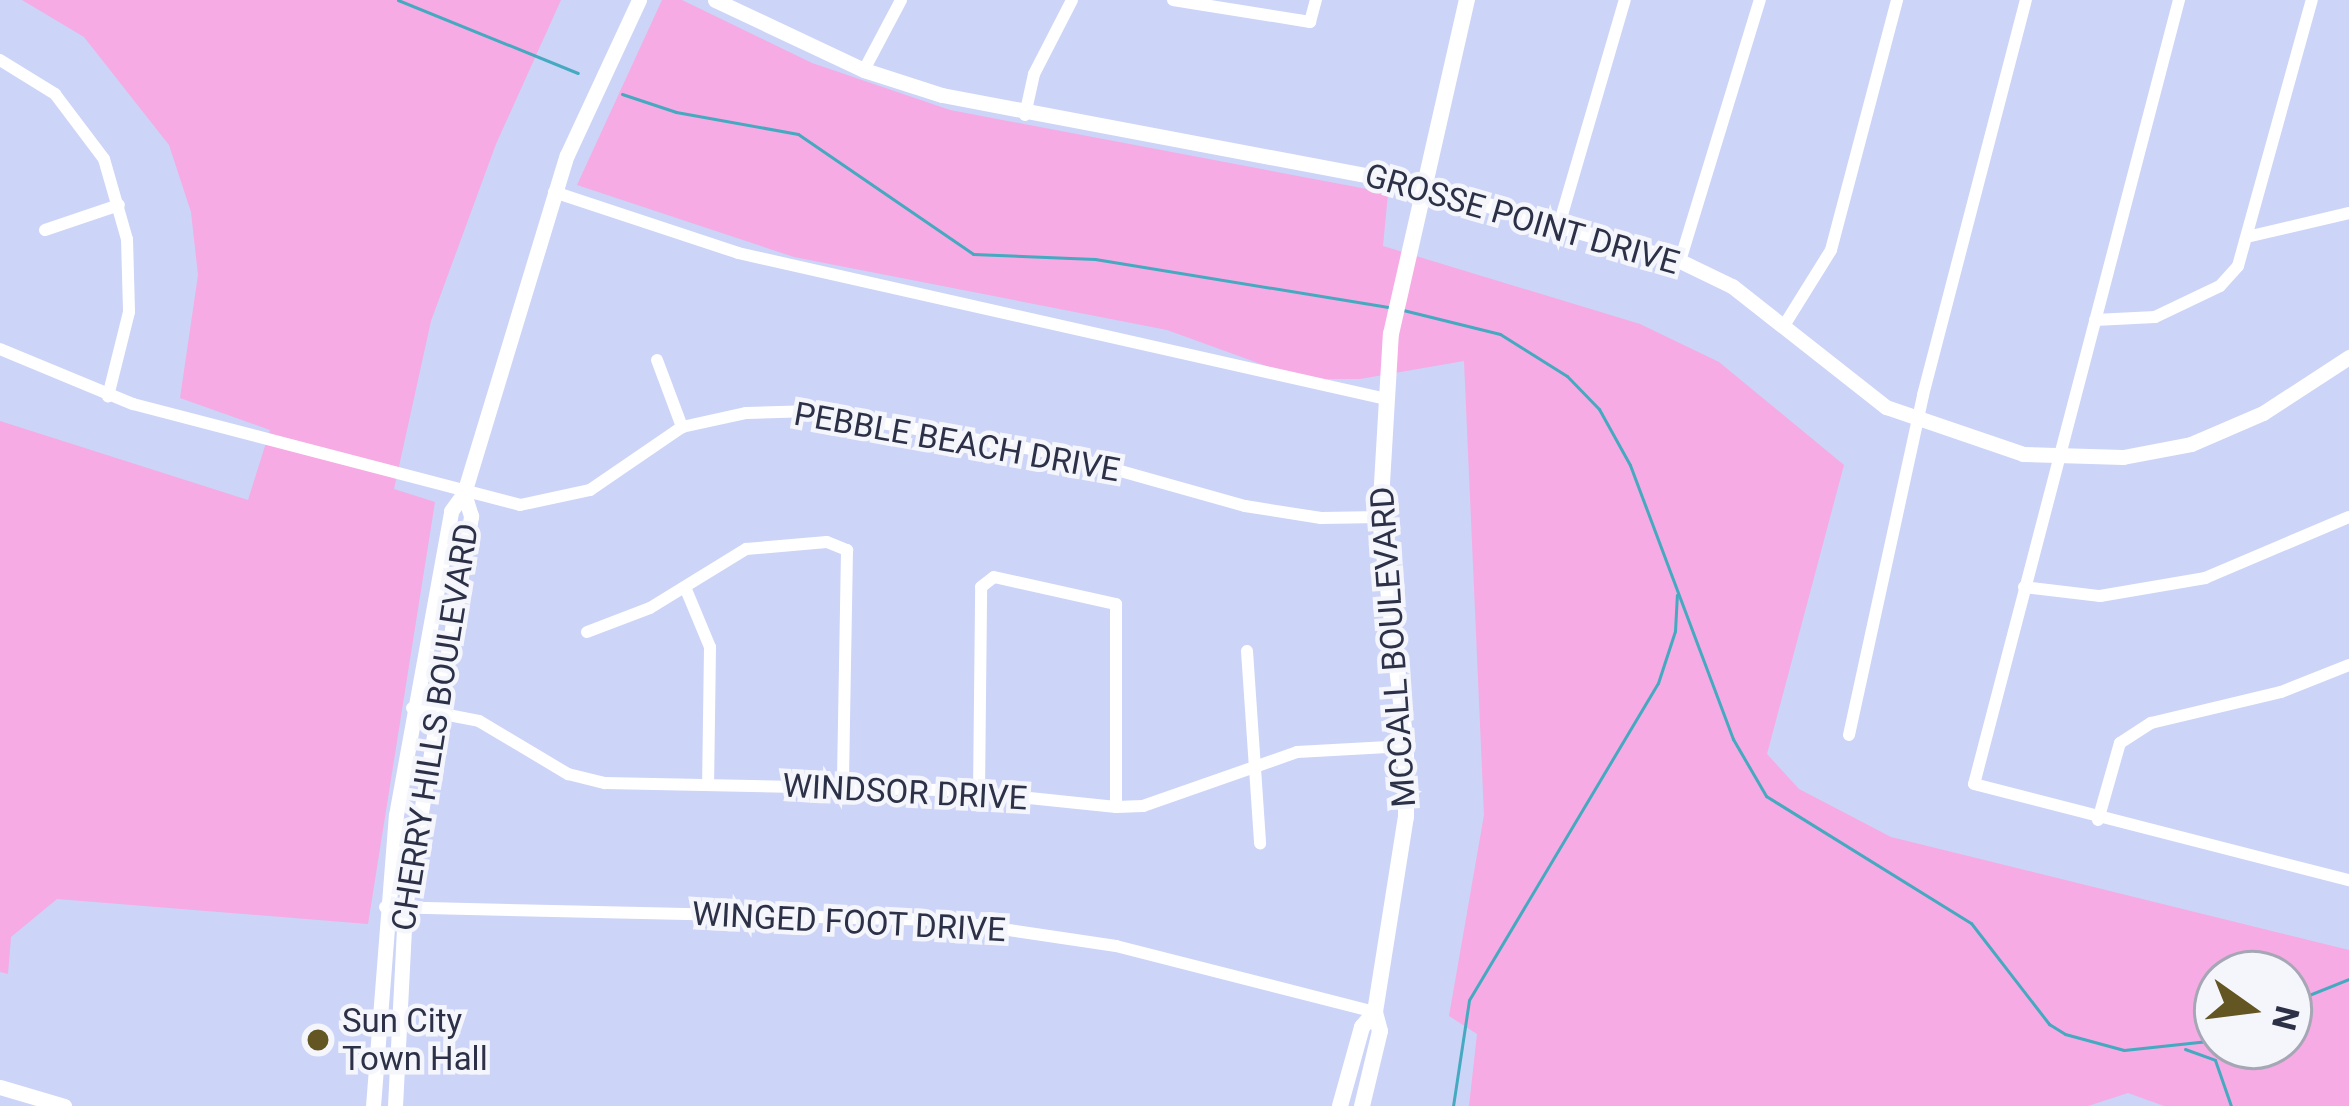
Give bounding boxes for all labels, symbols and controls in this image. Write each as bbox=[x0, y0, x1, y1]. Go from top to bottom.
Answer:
street label: GROSSE POINT DRIVE bbox=[1360, 155, 1684, 283]
street label: PEBBLE BEACH DRIVE bbox=[791, 394, 1123, 490]
street label: MCCALL BOULEVARD bbox=[1362, 485, 1424, 809]
street label: CHERRY HILLS BOULEVARD bbox=[383, 520, 487, 934]
street label: WINDSOR DRIVE bbox=[782, 766, 1028, 818]
street label: WINGED FOOT DRIVE bbox=[691, 894, 1007, 950]
north arrow bbox=[2193, 950, 2313, 1070]
place label: Sun City Town Hall bbox=[342, 1001, 488, 1079]
text: N bbox=[2264, 1002, 2307, 1034]
marker: Sun City Town Hall bbox=[305, 1027, 331, 1053]

